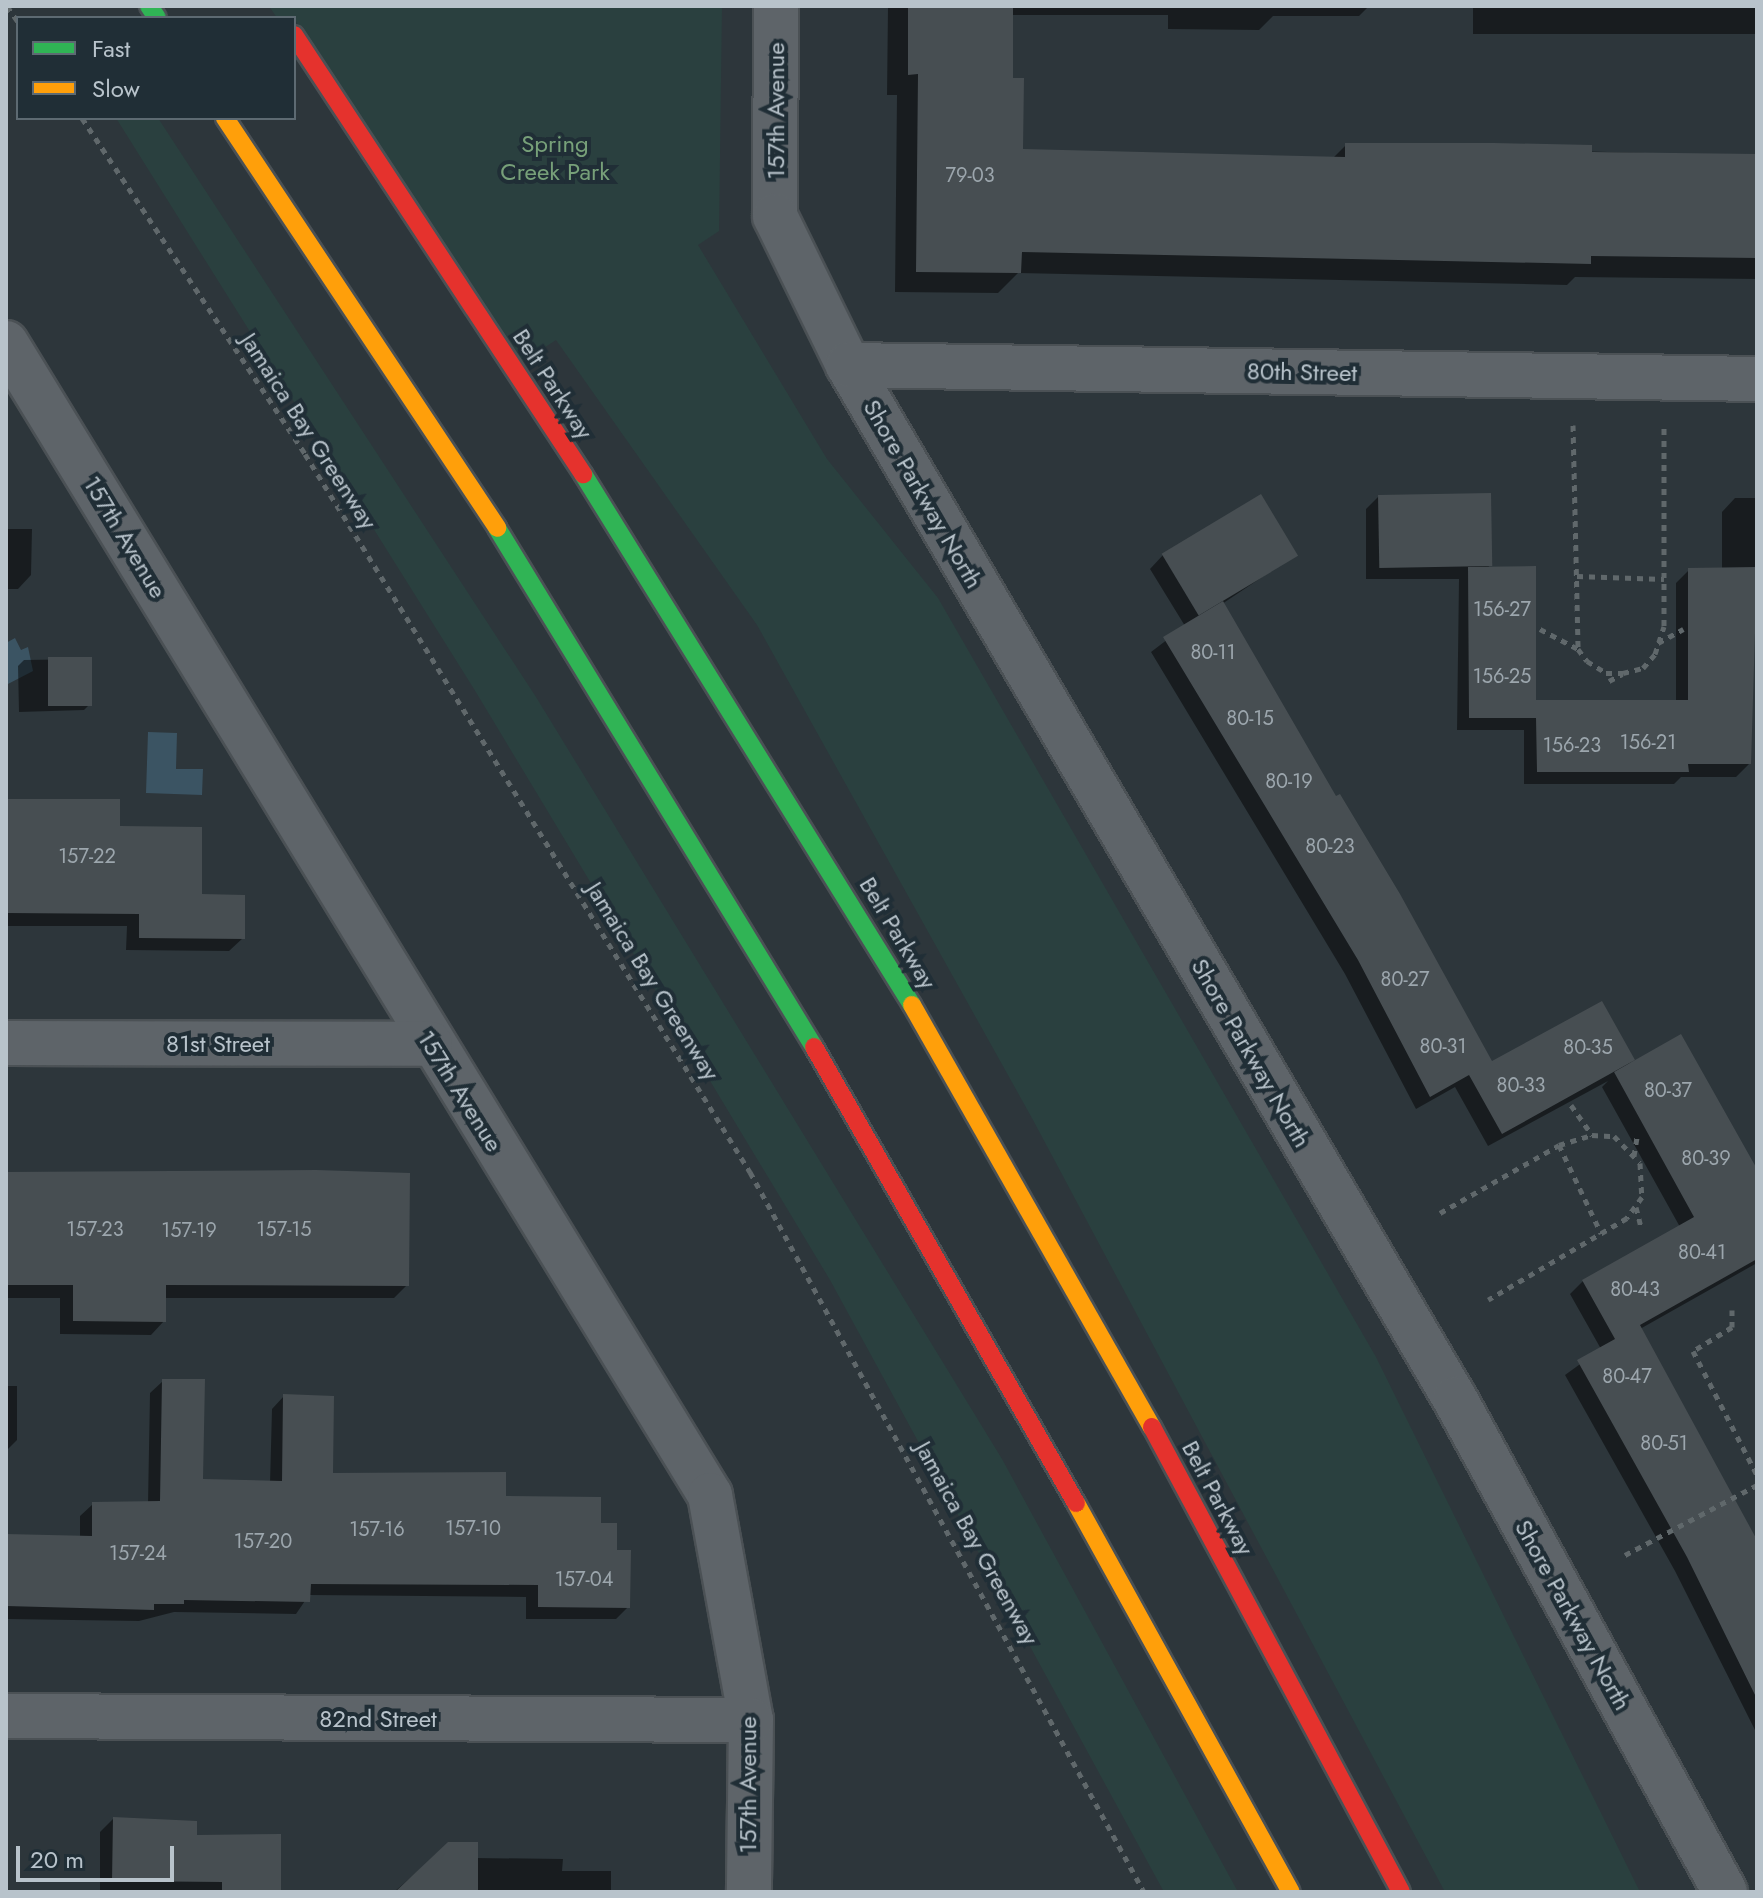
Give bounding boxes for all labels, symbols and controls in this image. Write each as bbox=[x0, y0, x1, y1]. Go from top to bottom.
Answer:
legend bbox=[16, 16, 296, 120]
text: Fast bbox=[92, 31, 130, 66]
street label: 157th Avenue bbox=[762, 42, 790, 180]
text: Slow bbox=[92, 71, 140, 106]
park label: Spring Creek Park bbox=[500, 130, 610, 186]
house number: 79-03 bbox=[945, 163, 995, 187]
street label: Belt Parkway bbox=[507, 323, 599, 445]
street label: Jamaica Bay Greenway bbox=[235, 327, 383, 535]
street label: 80th Street bbox=[1247, 357, 1357, 387]
street label: Shore Parkway North bbox=[857, 394, 989, 594]
street label: 157th Avenue bbox=[77, 471, 173, 603]
house number: 156-27 bbox=[1473, 597, 1531, 621]
house number: 80-11 bbox=[1190, 640, 1236, 664]
house number: 156-25 bbox=[1473, 664, 1531, 688]
house number: 80-15 bbox=[1226, 706, 1274, 730]
house number: 156-21 bbox=[1620, 730, 1676, 754]
house number: 156-23 bbox=[1543, 733, 1601, 757]
house number: 80-19 bbox=[1265, 769, 1313, 793]
house number: 80-23 bbox=[1305, 834, 1355, 858]
house number: 157-22 bbox=[58, 844, 116, 868]
street label: Belt Parkway bbox=[853, 872, 943, 994]
street label: Jamaica Bay Greenway bbox=[580, 876, 726, 1086]
street label: Shore Parkway North bbox=[1185, 953, 1317, 1153]
house number: 80-27 bbox=[1381, 967, 1429, 991]
street label: 157th Avenue bbox=[411, 1025, 509, 1157]
street label: 81st Street bbox=[166, 1030, 270, 1058]
house number: 80-31 bbox=[1419, 1034, 1467, 1058]
house number: 80-35 bbox=[1563, 1035, 1613, 1059]
house number: 80-33 bbox=[1497, 1073, 1545, 1097]
house number: 80-37 bbox=[1644, 1078, 1692, 1102]
house number: 80-39 bbox=[1681, 1146, 1731, 1170]
house number: 157-23 bbox=[66, 1217, 124, 1241]
house number: 157-15 bbox=[256, 1217, 312, 1241]
house number: 157-19 bbox=[161, 1218, 217, 1242]
house number: 80-41 bbox=[1678, 1240, 1726, 1264]
house number: 80-43 bbox=[1610, 1277, 1660, 1301]
house number: 80-47 bbox=[1602, 1364, 1652, 1388]
house number: 80-51 bbox=[1640, 1431, 1688, 1455]
street label: Jamaica Bay Greenway bbox=[909, 1436, 1045, 1650]
street label: Belt Parkway bbox=[1176, 1436, 1260, 1560]
street label: Shore Parkway North bbox=[1509, 1515, 1637, 1715]
house number: 157-10 bbox=[445, 1516, 501, 1540]
house number: 157-16 bbox=[349, 1517, 405, 1541]
house number: 157-20 bbox=[234, 1529, 292, 1553]
house number: 157-24 bbox=[109, 1541, 167, 1565]
house number: 157-04 bbox=[555, 1567, 613, 1591]
street label: 82nd Street bbox=[319, 1705, 437, 1733]
street label: 157th Avenue bbox=[734, 1716, 762, 1854]
scale bar bbox=[20, 1830, 178, 1880]
text: 20 m bbox=[30, 1842, 84, 1877]

